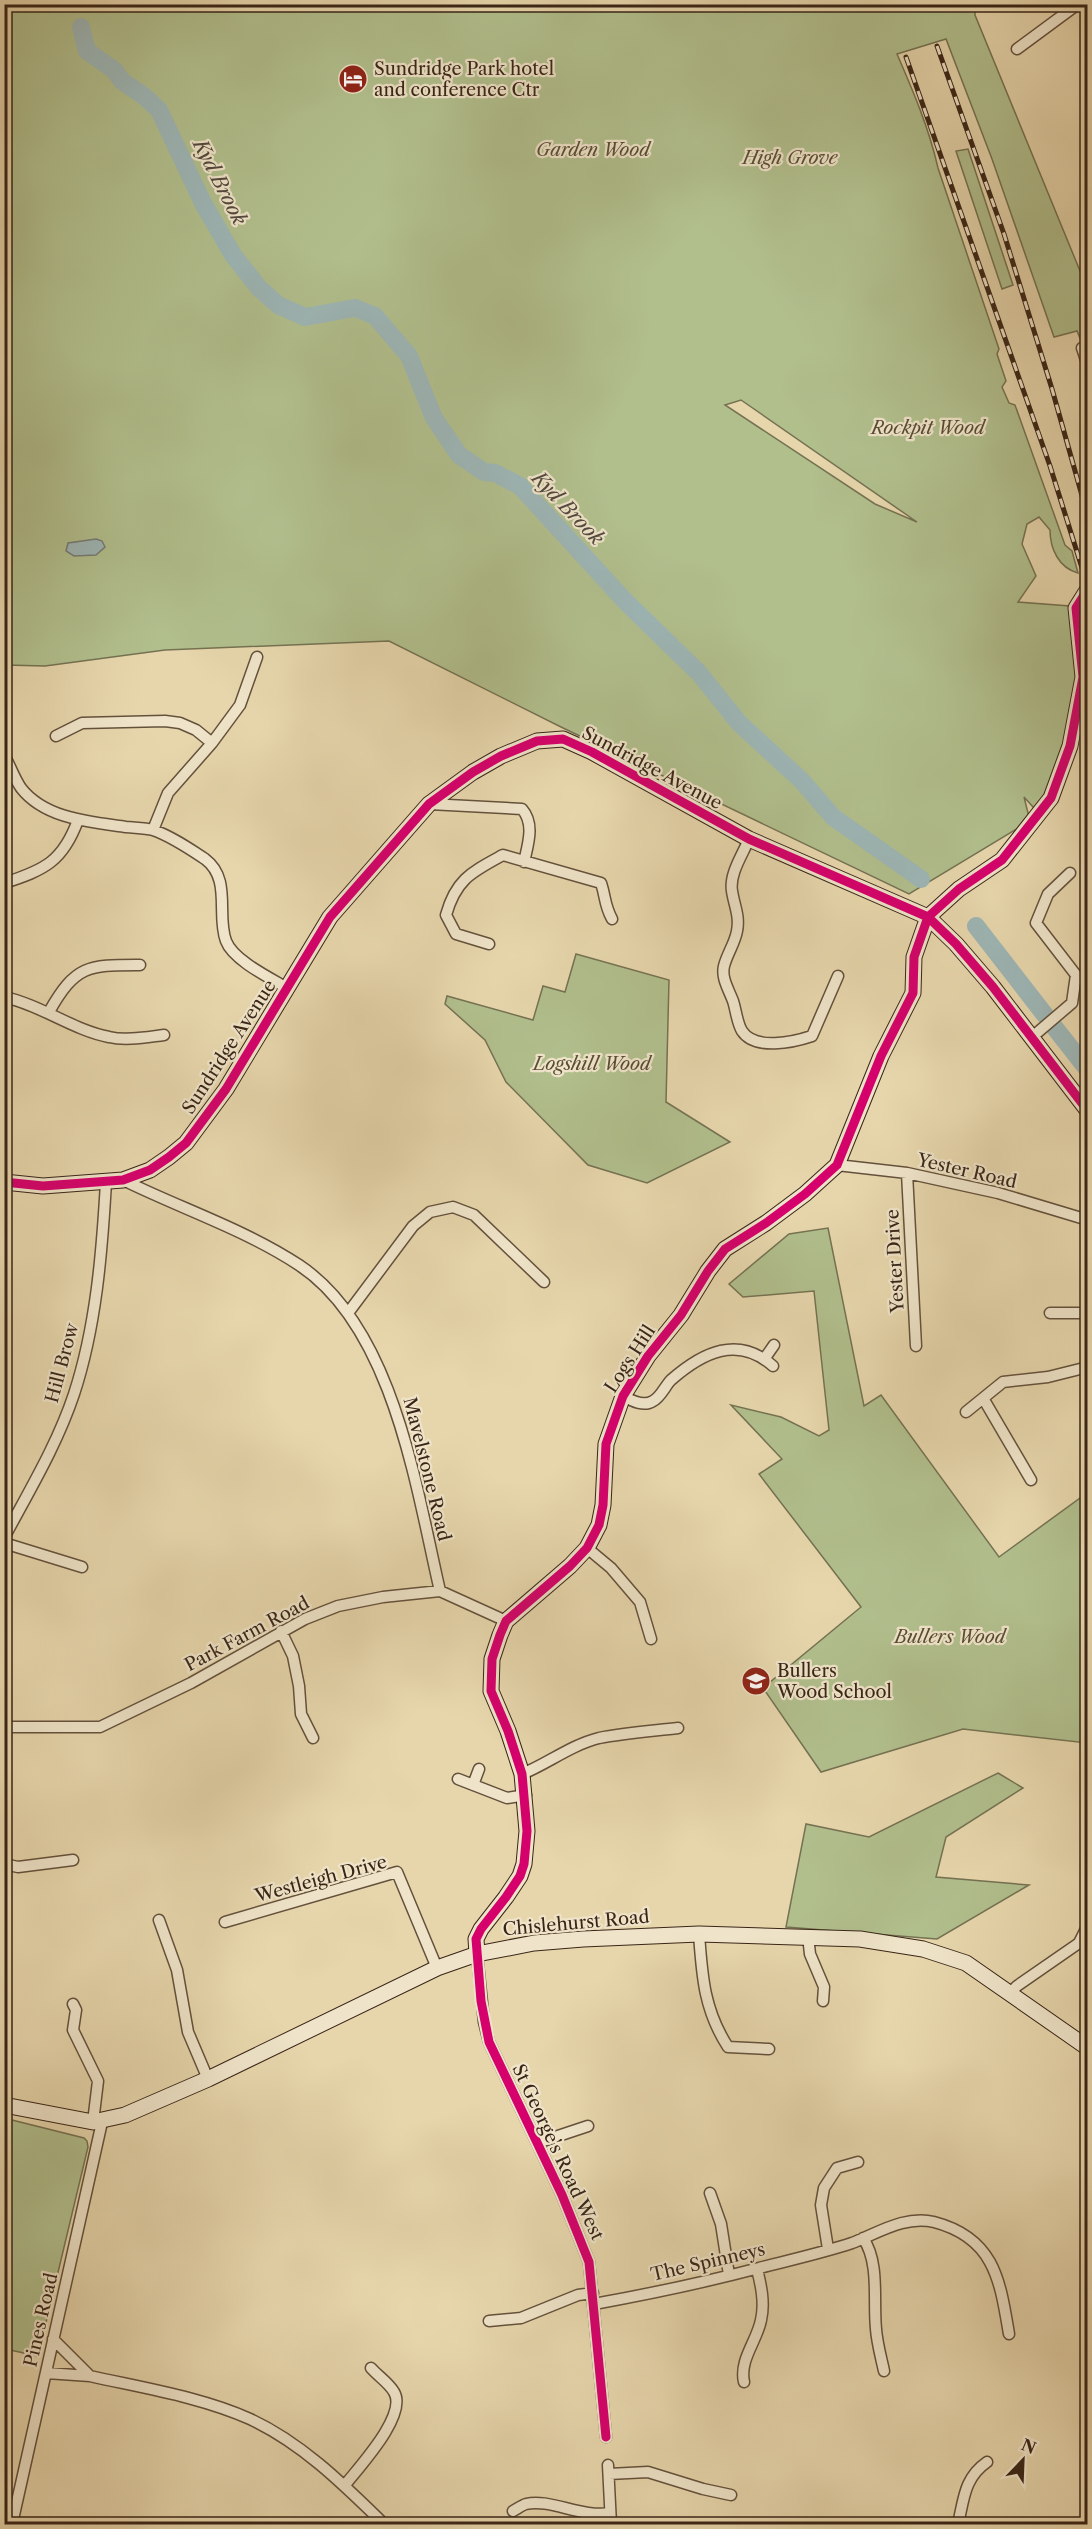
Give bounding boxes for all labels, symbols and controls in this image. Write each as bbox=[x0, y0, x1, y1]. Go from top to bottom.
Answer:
place label: Sundridge Park hotel and conference Ctr bbox=[374, 58, 554, 101]
hotel icon: Sundridge Park hotel and conference Ctr bbox=[337, 63, 369, 95]
water label: Kyd Brook bbox=[187, 133, 252, 230]
park label: Garden Wood bbox=[536, 139, 652, 161]
park label: High Grove bbox=[741, 147, 839, 169]
park label: Rockpit Wood bbox=[869, 417, 987, 439]
water label: Kyd Brook bbox=[526, 465, 610, 550]
street label: Sundridge Avenue bbox=[578, 722, 726, 814]
street label: Sundridge Avenue bbox=[177, 976, 281, 1118]
park label: Logshill Wood bbox=[531, 1053, 653, 1075]
street label: Yester Road bbox=[914, 1149, 1019, 1193]
street label: Yester Drive bbox=[881, 1209, 909, 1314]
street label: Hill Brow bbox=[41, 1320, 83, 1405]
street label: Logs Hill bbox=[600, 1321, 660, 1397]
street label: Mavelstone Road bbox=[398, 1395, 456, 1543]
street label: Park Farm Road bbox=[181, 1592, 313, 1676]
park label: Bullers Wood bbox=[892, 1626, 1008, 1648]
place label: Bullers Wood School bbox=[776, 1660, 892, 1703]
school or university icon: Bullers Wood School bbox=[740, 1665, 772, 1697]
street label: Westleigh Drive bbox=[252, 1851, 389, 1907]
street label: Chislehurst Road bbox=[502, 1906, 650, 1940]
street label: St George's Road West bbox=[508, 2060, 609, 2244]
street label: The Spinneys bbox=[649, 2238, 767, 2286]
street label: Pines Road bbox=[19, 2271, 63, 2369]
north arrow bbox=[993, 2430, 1053, 2490]
text: N bbox=[1019, 2434, 1039, 2458]

